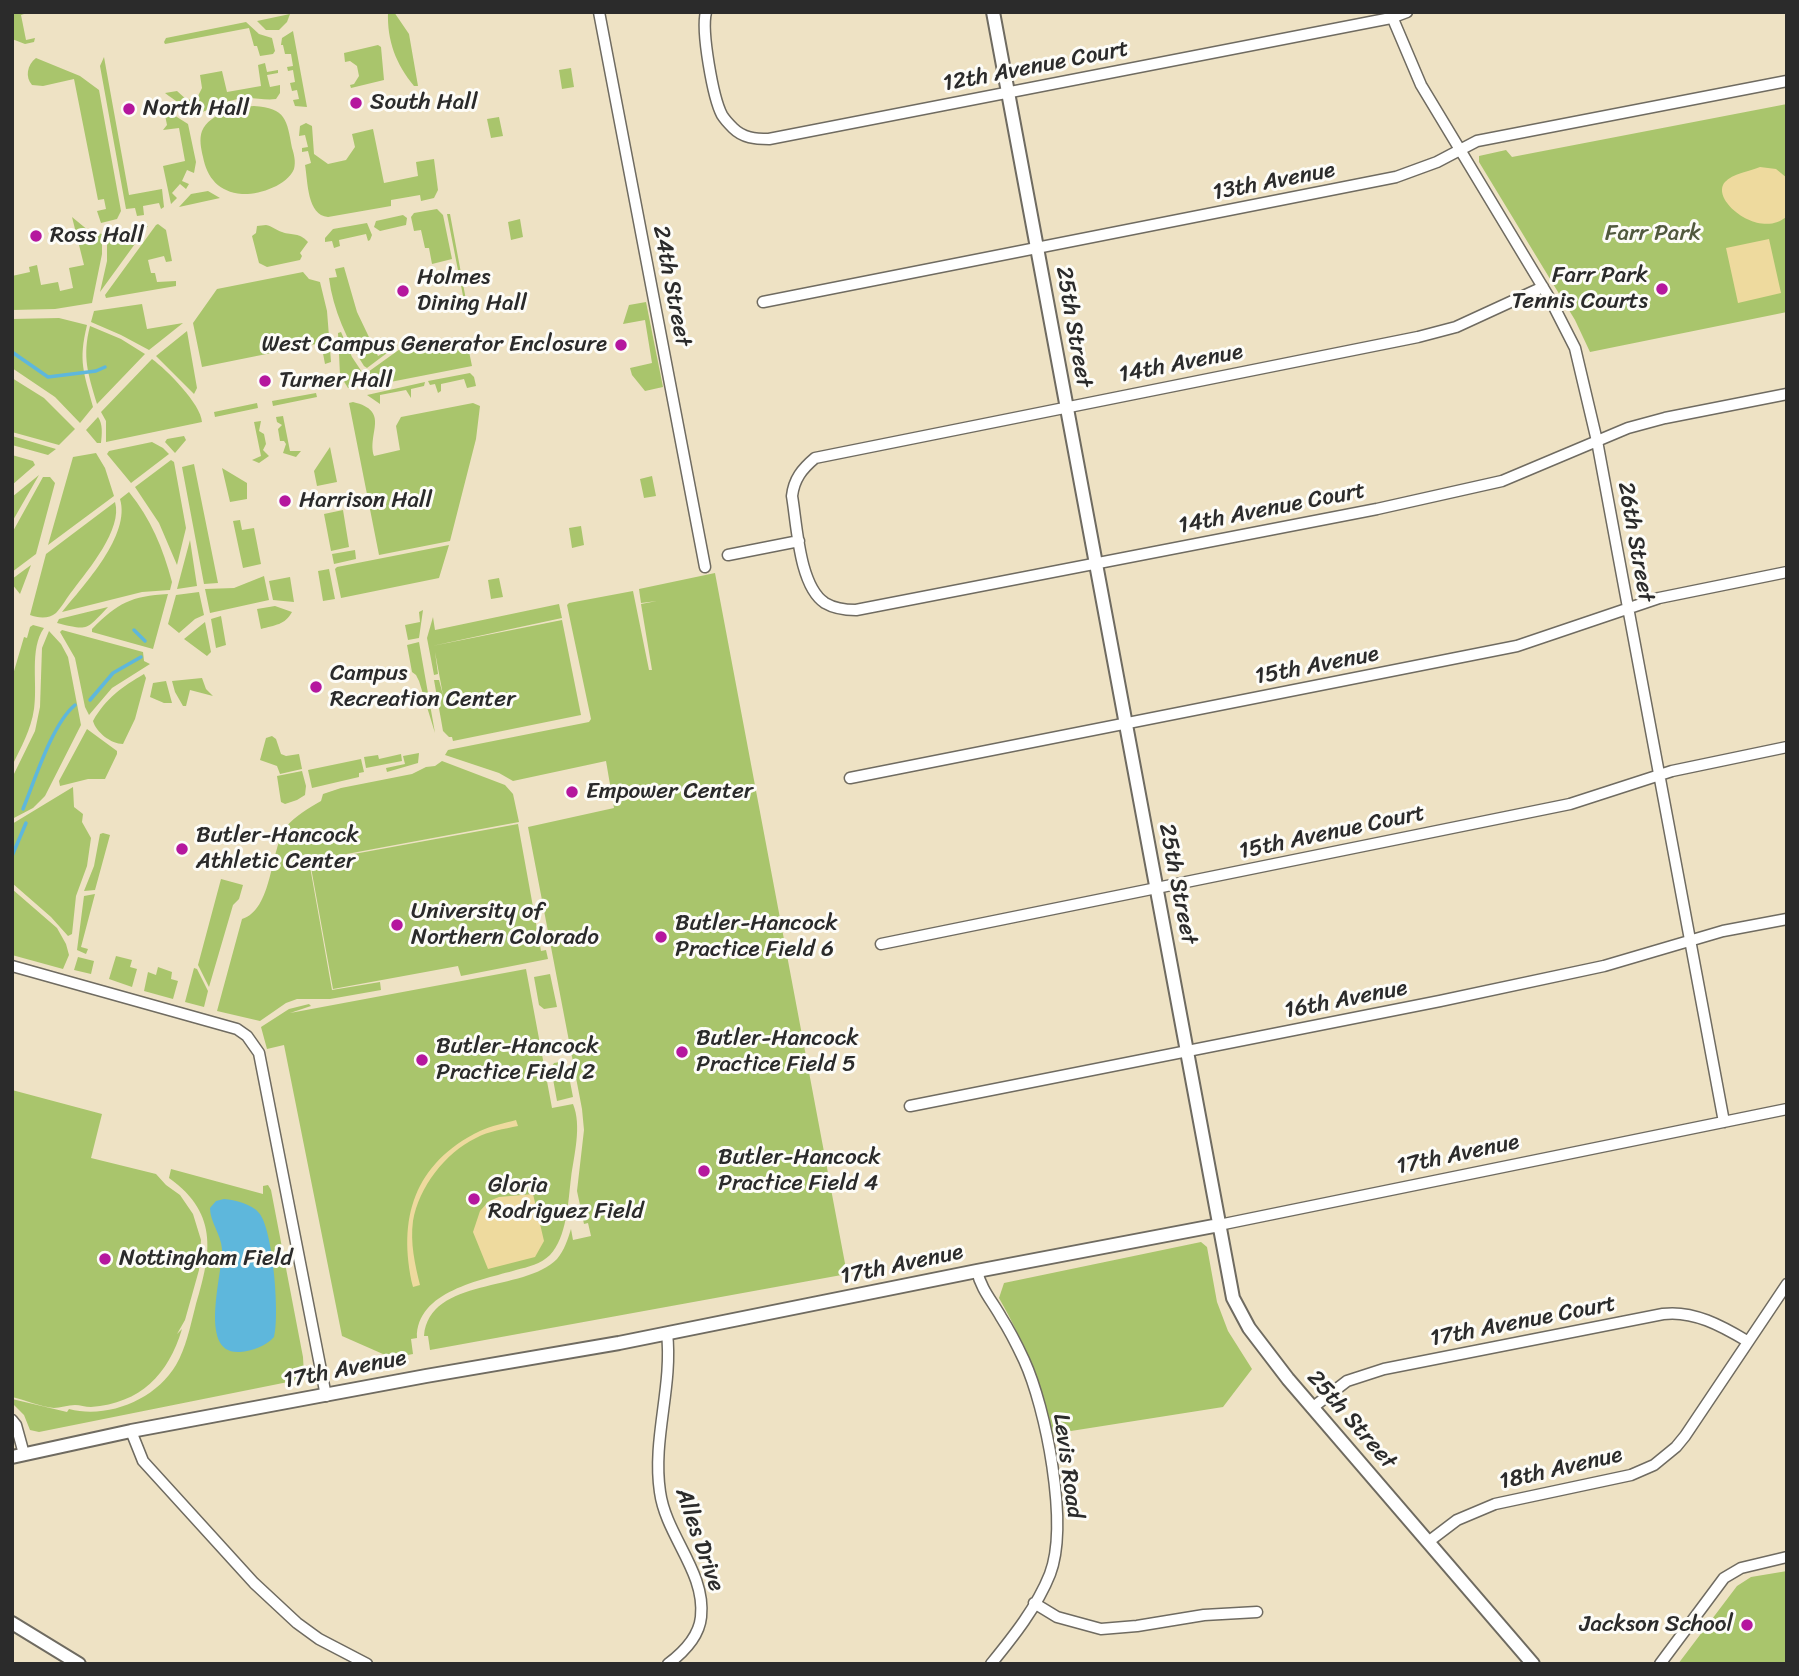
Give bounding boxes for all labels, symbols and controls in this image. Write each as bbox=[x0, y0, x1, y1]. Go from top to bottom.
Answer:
street label: 12th Avenue Court bbox=[941, 35, 1131, 99]
place label: South Hall bbox=[370, 89, 477, 117]
place label: North Hall bbox=[143, 95, 249, 123]
marker: South Hall bbox=[348, 95, 364, 111]
marker: North Hall bbox=[121, 101, 137, 117]
street label: 13th Avenue bbox=[1211, 157, 1337, 207]
park label: Farr Park bbox=[1605, 220, 1701, 248]
place label: Ross Hall bbox=[50, 222, 144, 250]
street label: 24th Street bbox=[646, 223, 696, 349]
marker: Ross Hall bbox=[28, 228, 44, 244]
place label: Farr Park Tennis Courts bbox=[1512, 262, 1648, 316]
place label: Holmes Dining Hall bbox=[417, 264, 527, 318]
street label: 25th Street bbox=[1049, 264, 1097, 390]
marker: Farr Park Tennis Courts bbox=[1654, 281, 1670, 297]
marker: Holmes Dining Hall bbox=[395, 283, 411, 299]
place label: West Campus Generator Enclosure bbox=[261, 331, 607, 359]
marker: West Campus Generator Enclosure bbox=[613, 337, 629, 353]
street label: 14th Avenue bbox=[1117, 338, 1245, 390]
place label: Turner Hall bbox=[279, 367, 392, 395]
marker: Turner Hall bbox=[257, 373, 273, 389]
street label: 14th Avenue Court bbox=[1176, 477, 1368, 541]
street label: 26th Street bbox=[1611, 480, 1659, 604]
place label: Harrison Hall bbox=[299, 487, 432, 515]
marker: Harrison Hall bbox=[277, 493, 293, 509]
street label: 15th Avenue bbox=[1253, 640, 1381, 692]
place label: Campus Recreation Center bbox=[330, 660, 516, 714]
marker: Campus Recreation Center bbox=[308, 679, 324, 695]
place label: Empower Center bbox=[586, 778, 753, 806]
marker: Empower Center bbox=[564, 784, 580, 800]
street label: 15th Avenue Court bbox=[1237, 800, 1427, 866]
street label: 25th Street bbox=[1152, 821, 1202, 947]
place label: Butler-Hancock Athletic Center bbox=[196, 822, 358, 876]
marker: Butler-Hancock Athletic Center bbox=[174, 841, 190, 857]
place label: University of Northern Colorado bbox=[411, 898, 599, 952]
place label: Butler-Hancock Practice Field 6 bbox=[675, 910, 837, 964]
marker: University of Northern Colorado bbox=[389, 917, 405, 933]
marker: Butler-Hancock Practice Field 6 bbox=[653, 929, 669, 945]
street label: 16th Avenue bbox=[1282, 975, 1410, 1025]
place label: Butler-Hancock Practice Field 5 bbox=[696, 1025, 858, 1079]
place label: Butler-Hancock Practice Field 2 bbox=[436, 1033, 598, 1087]
marker: Butler-Hancock Practice Field 5 bbox=[674, 1044, 690, 1060]
marker: Butler-Hancock Practice Field 2 bbox=[414, 1052, 430, 1068]
street label: 17th Avenue bbox=[1394, 1129, 1522, 1181]
place label: Butler-Hancock Practice Field 4 bbox=[718, 1144, 880, 1198]
marker: Butler-Hancock Practice Field 4 bbox=[696, 1163, 712, 1179]
place label: Gloria Rodriguez Field bbox=[488, 1172, 644, 1226]
marker: Gloria Rodriguez Field bbox=[466, 1191, 482, 1207]
street label: 17th Avenue bbox=[838, 1239, 966, 1291]
place label: Nottingham Field bbox=[119, 1245, 293, 1273]
marker: Nottingham Field bbox=[97, 1251, 113, 1267]
street label: 17th Avenue Court bbox=[1428, 1290, 1618, 1354]
street label: 17th Avenue bbox=[281, 1345, 409, 1395]
street label: 25th Street bbox=[1300, 1365, 1402, 1475]
street label: Levis Road bbox=[1046, 1412, 1088, 1520]
street label: 18th Avenue bbox=[1497, 1441, 1625, 1497]
street label: Alles Drive bbox=[668, 1485, 730, 1595]
place label: Jackson School bbox=[1580, 1611, 1733, 1639]
marker: Jackson School bbox=[1739, 1617, 1755, 1633]

